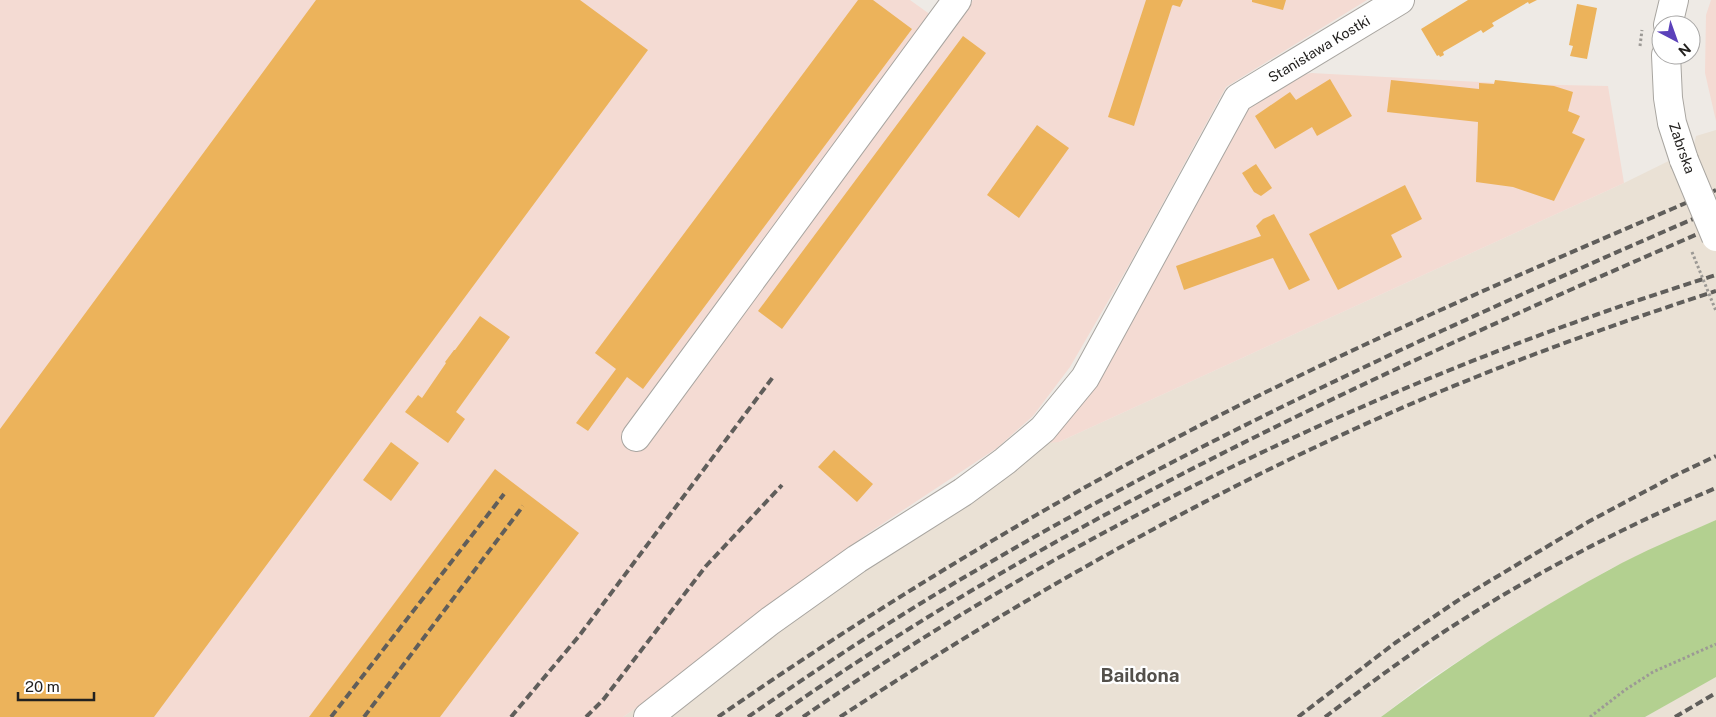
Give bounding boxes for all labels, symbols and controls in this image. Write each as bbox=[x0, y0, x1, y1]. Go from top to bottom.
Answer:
street label: Stanisława Kostki bbox=[1265, 12, 1373, 86]
north arrow bbox=[1651, 15, 1701, 65]
text: N bbox=[1675, 40, 1694, 59]
street label: Zabrska bbox=[1666, 120, 1698, 176]
district label: Baildona bbox=[1100, 664, 1180, 686]
scale bar bbox=[18, 670, 94, 702]
text: 20 m bbox=[25, 678, 60, 695]

